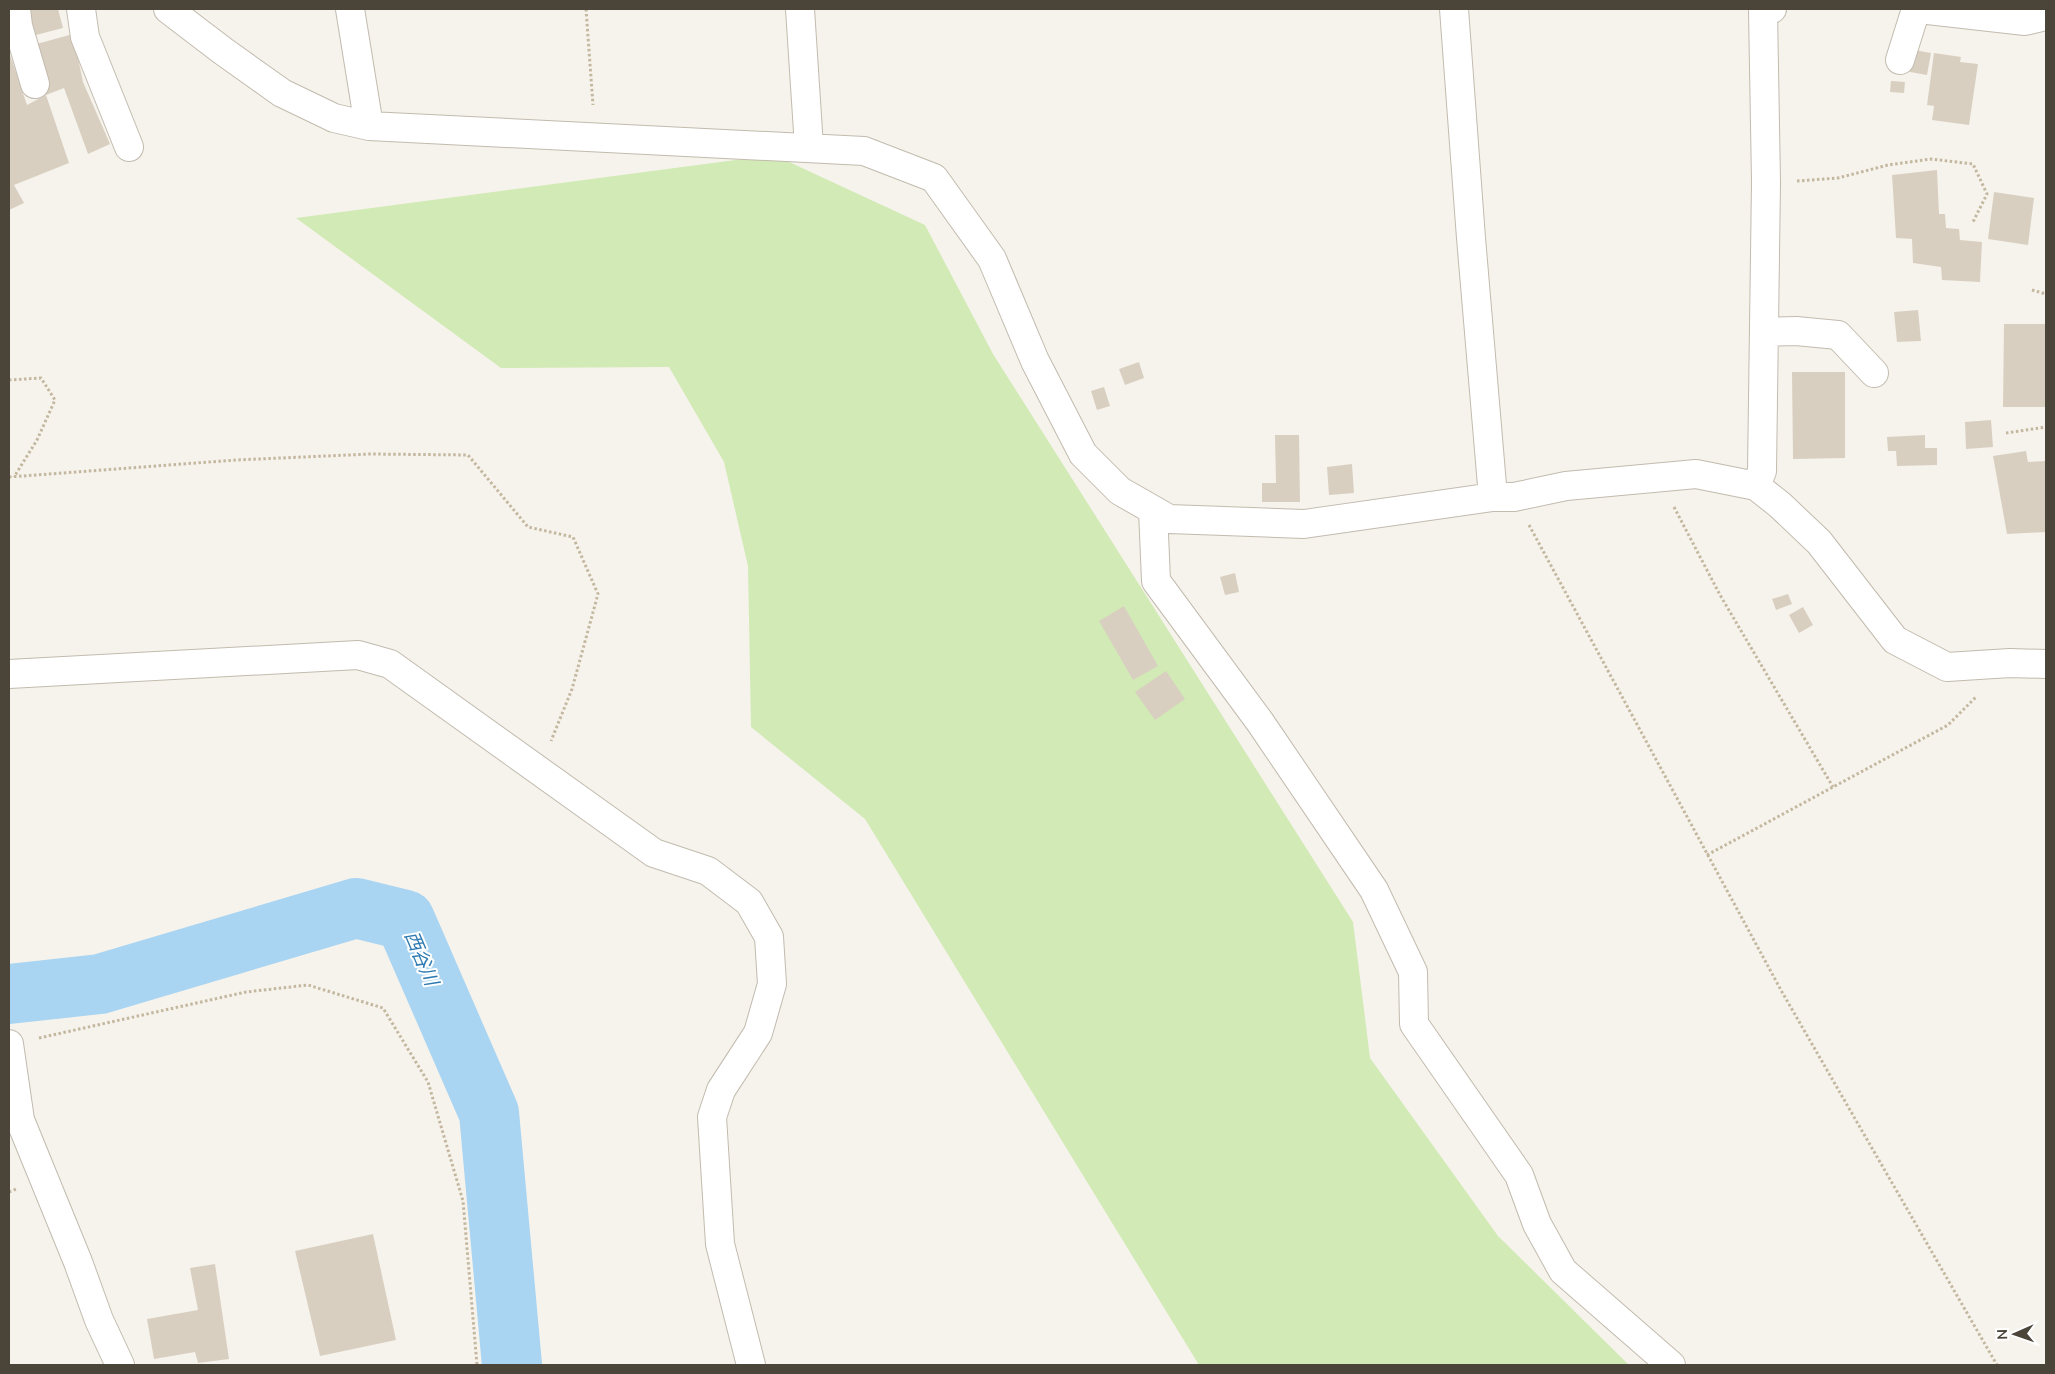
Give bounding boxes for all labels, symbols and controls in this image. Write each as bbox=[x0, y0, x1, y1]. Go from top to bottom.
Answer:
water label: 西谷川 bbox=[400, 927, 445, 991]
north arrow bbox=[1990, 1309, 2040, 1359]
text: N bbox=[1993, 1329, 2011, 1340]

